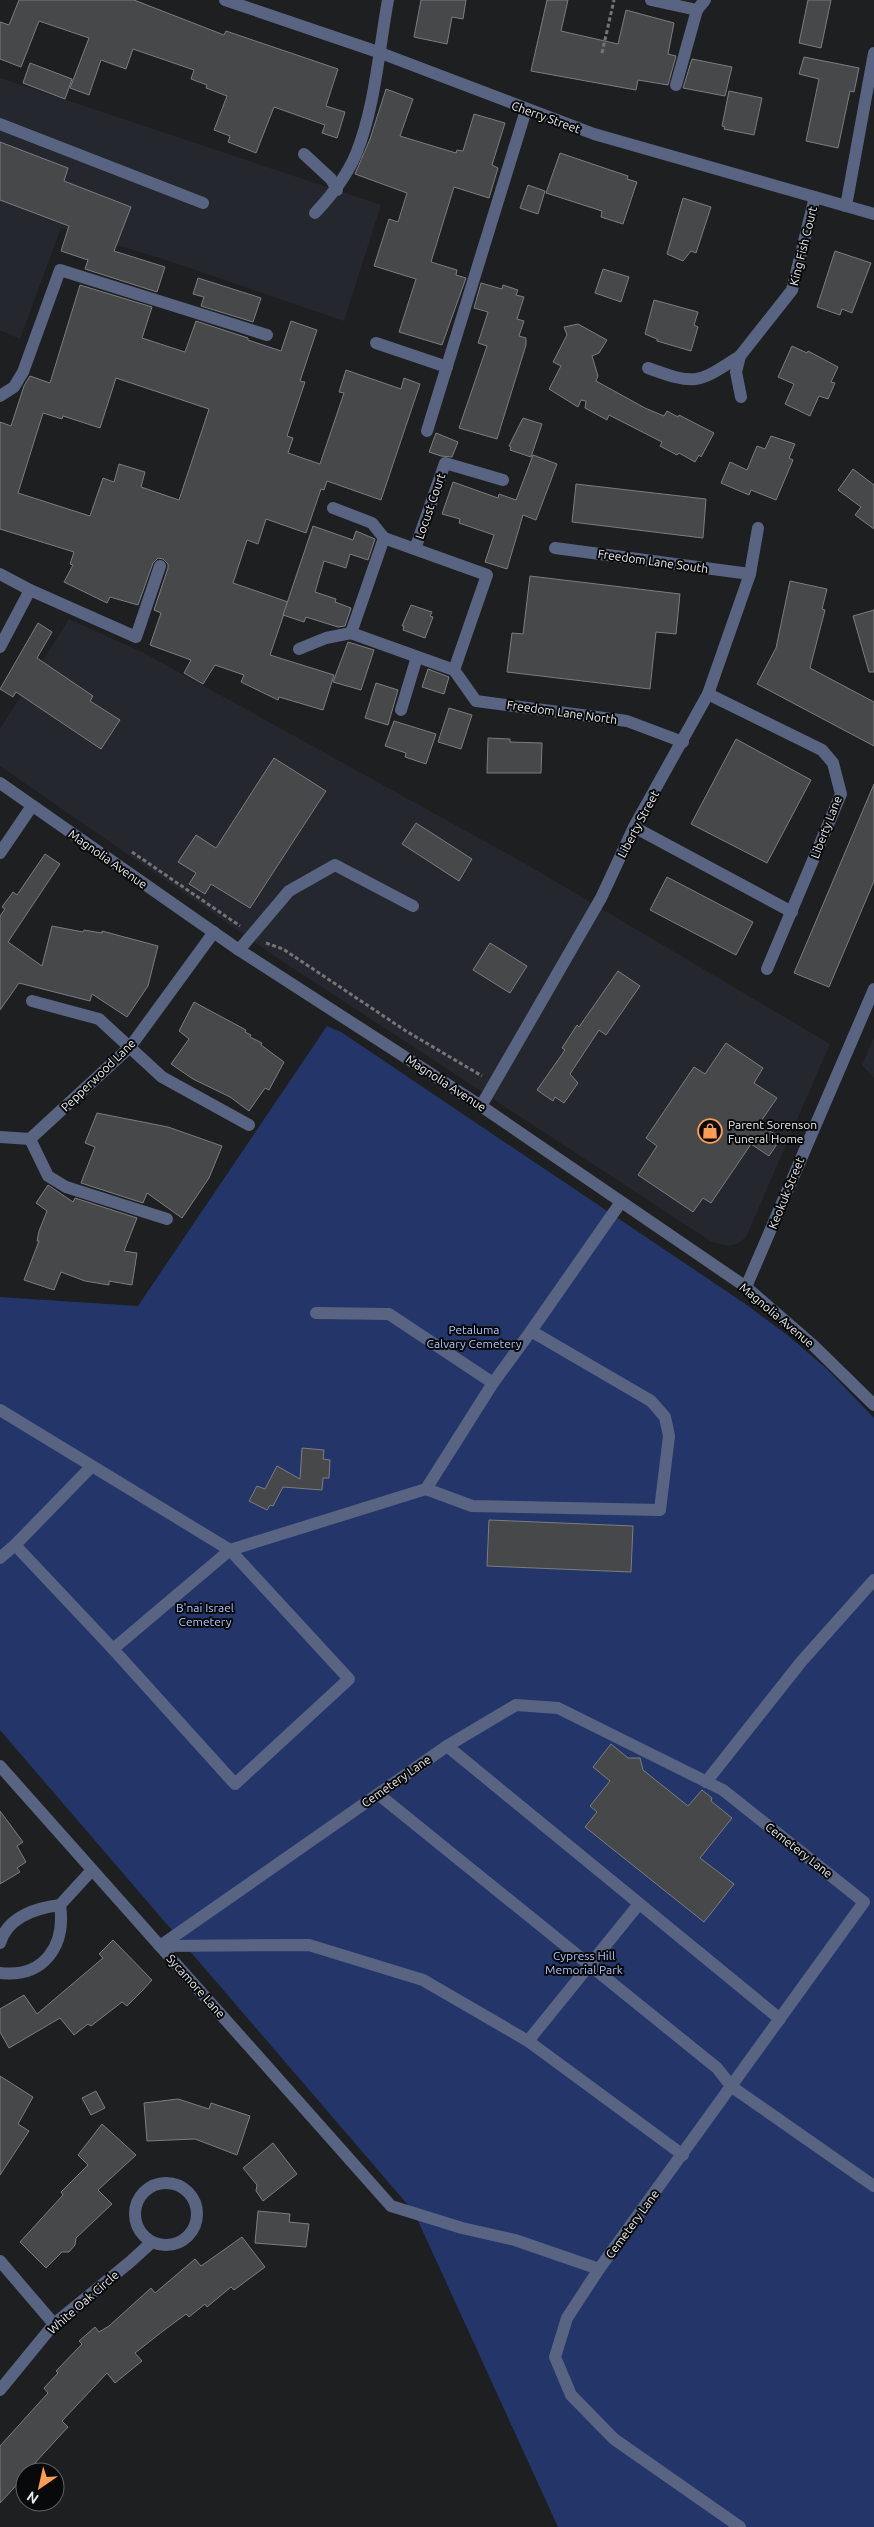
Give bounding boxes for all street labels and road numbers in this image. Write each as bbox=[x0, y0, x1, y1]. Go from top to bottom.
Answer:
street label: Cherry Street bbox=[510, 99, 582, 136]
street label: King Fish Court bbox=[787, 205, 819, 287]
street label: Locust Court bbox=[413, 471, 447, 541]
street label: Freedom Lane South bbox=[597, 547, 709, 575]
street label: Freedom Lane North bbox=[506, 698, 618, 726]
street label: Liberty Street bbox=[615, 788, 661, 860]
street label: Liberty Lane bbox=[808, 794, 844, 860]
street label: Magnolia Avenue bbox=[66, 827, 150, 891]
street label: Pepperwood Lane bbox=[58, 1036, 138, 1114]
street label: Magnolia Avenue bbox=[404, 1052, 488, 1114]
street label: Keokuk Street bbox=[766, 1155, 806, 1231]
street label: Magnolia Avenue bbox=[737, 1280, 817, 1350]
street label: Cemetery Lane bbox=[359, 1752, 433, 1810]
street label: Cemetery Lane bbox=[763, 1820, 835, 1880]
street label: Sycamore Lane bbox=[164, 1952, 228, 2020]
street label: Cemetery Lane bbox=[603, 2187, 661, 2261]
street label: White Oak Circle bbox=[45, 2268, 121, 2336]

